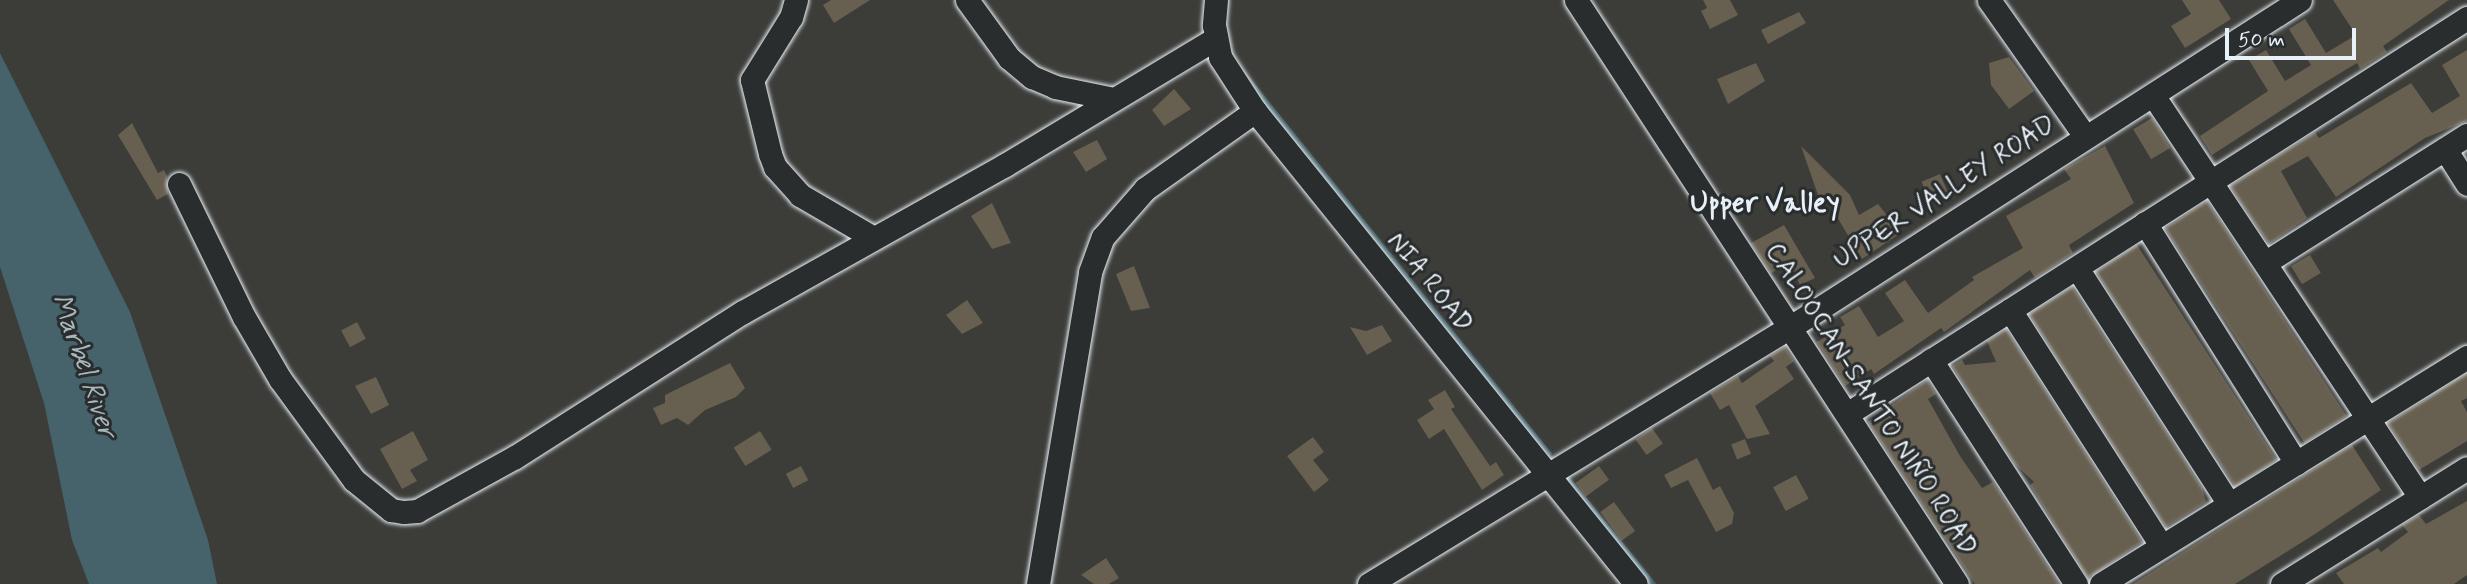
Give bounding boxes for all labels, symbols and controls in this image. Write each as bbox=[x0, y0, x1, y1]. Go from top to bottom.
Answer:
scale bar bbox=[2229, 14, 2360, 58]
text: 50 m bbox=[2238, 26, 2285, 54]
street label: UPPER VALLEY ROAD bbox=[1827, 109, 2063, 277]
district label: Upper Valley bbox=[1692, 187, 1838, 221]
street label: NIA ROAD bbox=[1379, 226, 1479, 340]
street label: CALOOCAN-SANTO NIÑO ROAD bbox=[1756, 235, 1984, 565]
water label: Marbel River bbox=[42, 288, 124, 444]

